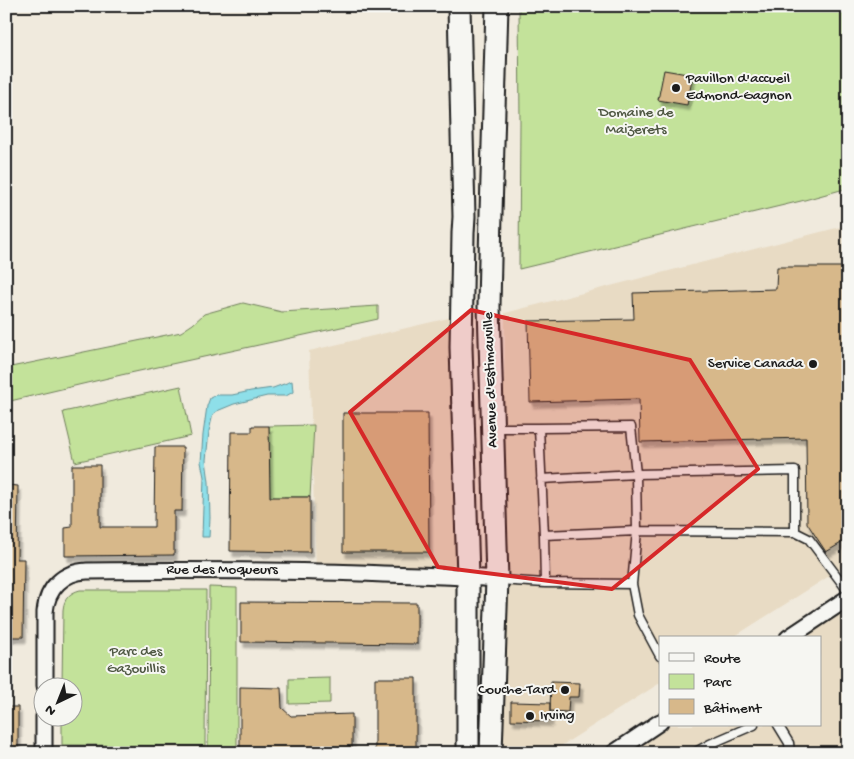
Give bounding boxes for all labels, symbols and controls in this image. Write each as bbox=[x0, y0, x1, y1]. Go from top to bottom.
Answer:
place label: Pavillon d'accueil Edmond-Gagnon bbox=[685, 70, 792, 105]
marker: Pavillon d'accueil Edmond-Gagnon bbox=[670, 82, 682, 94]
park label: Domaine de Maizerets bbox=[598, 104, 674, 139]
street label: Avenue d'Estimauville bbox=[480, 312, 502, 448]
place label: Service Canada bbox=[708, 355, 804, 373]
marker: Service Canada bbox=[807, 358, 819, 370]
street label: Rue des Moqueurs bbox=[166, 561, 278, 579]
legend bbox=[659, 636, 822, 726]
park label: Parc des Gazouillis bbox=[107, 643, 165, 678]
text: Route bbox=[704, 650, 741, 668]
text: Parc bbox=[703, 674, 732, 692]
north arrow bbox=[32, 676, 82, 726]
place label: Couche-Tard bbox=[478, 681, 556, 699]
marker: Couche-Tard bbox=[559, 684, 571, 696]
text: N bbox=[42, 700, 60, 719]
text: Bâtiment bbox=[703, 700, 763, 718]
place label: Irving bbox=[540, 707, 574, 725]
marker: Irving bbox=[524, 710, 536, 722]

